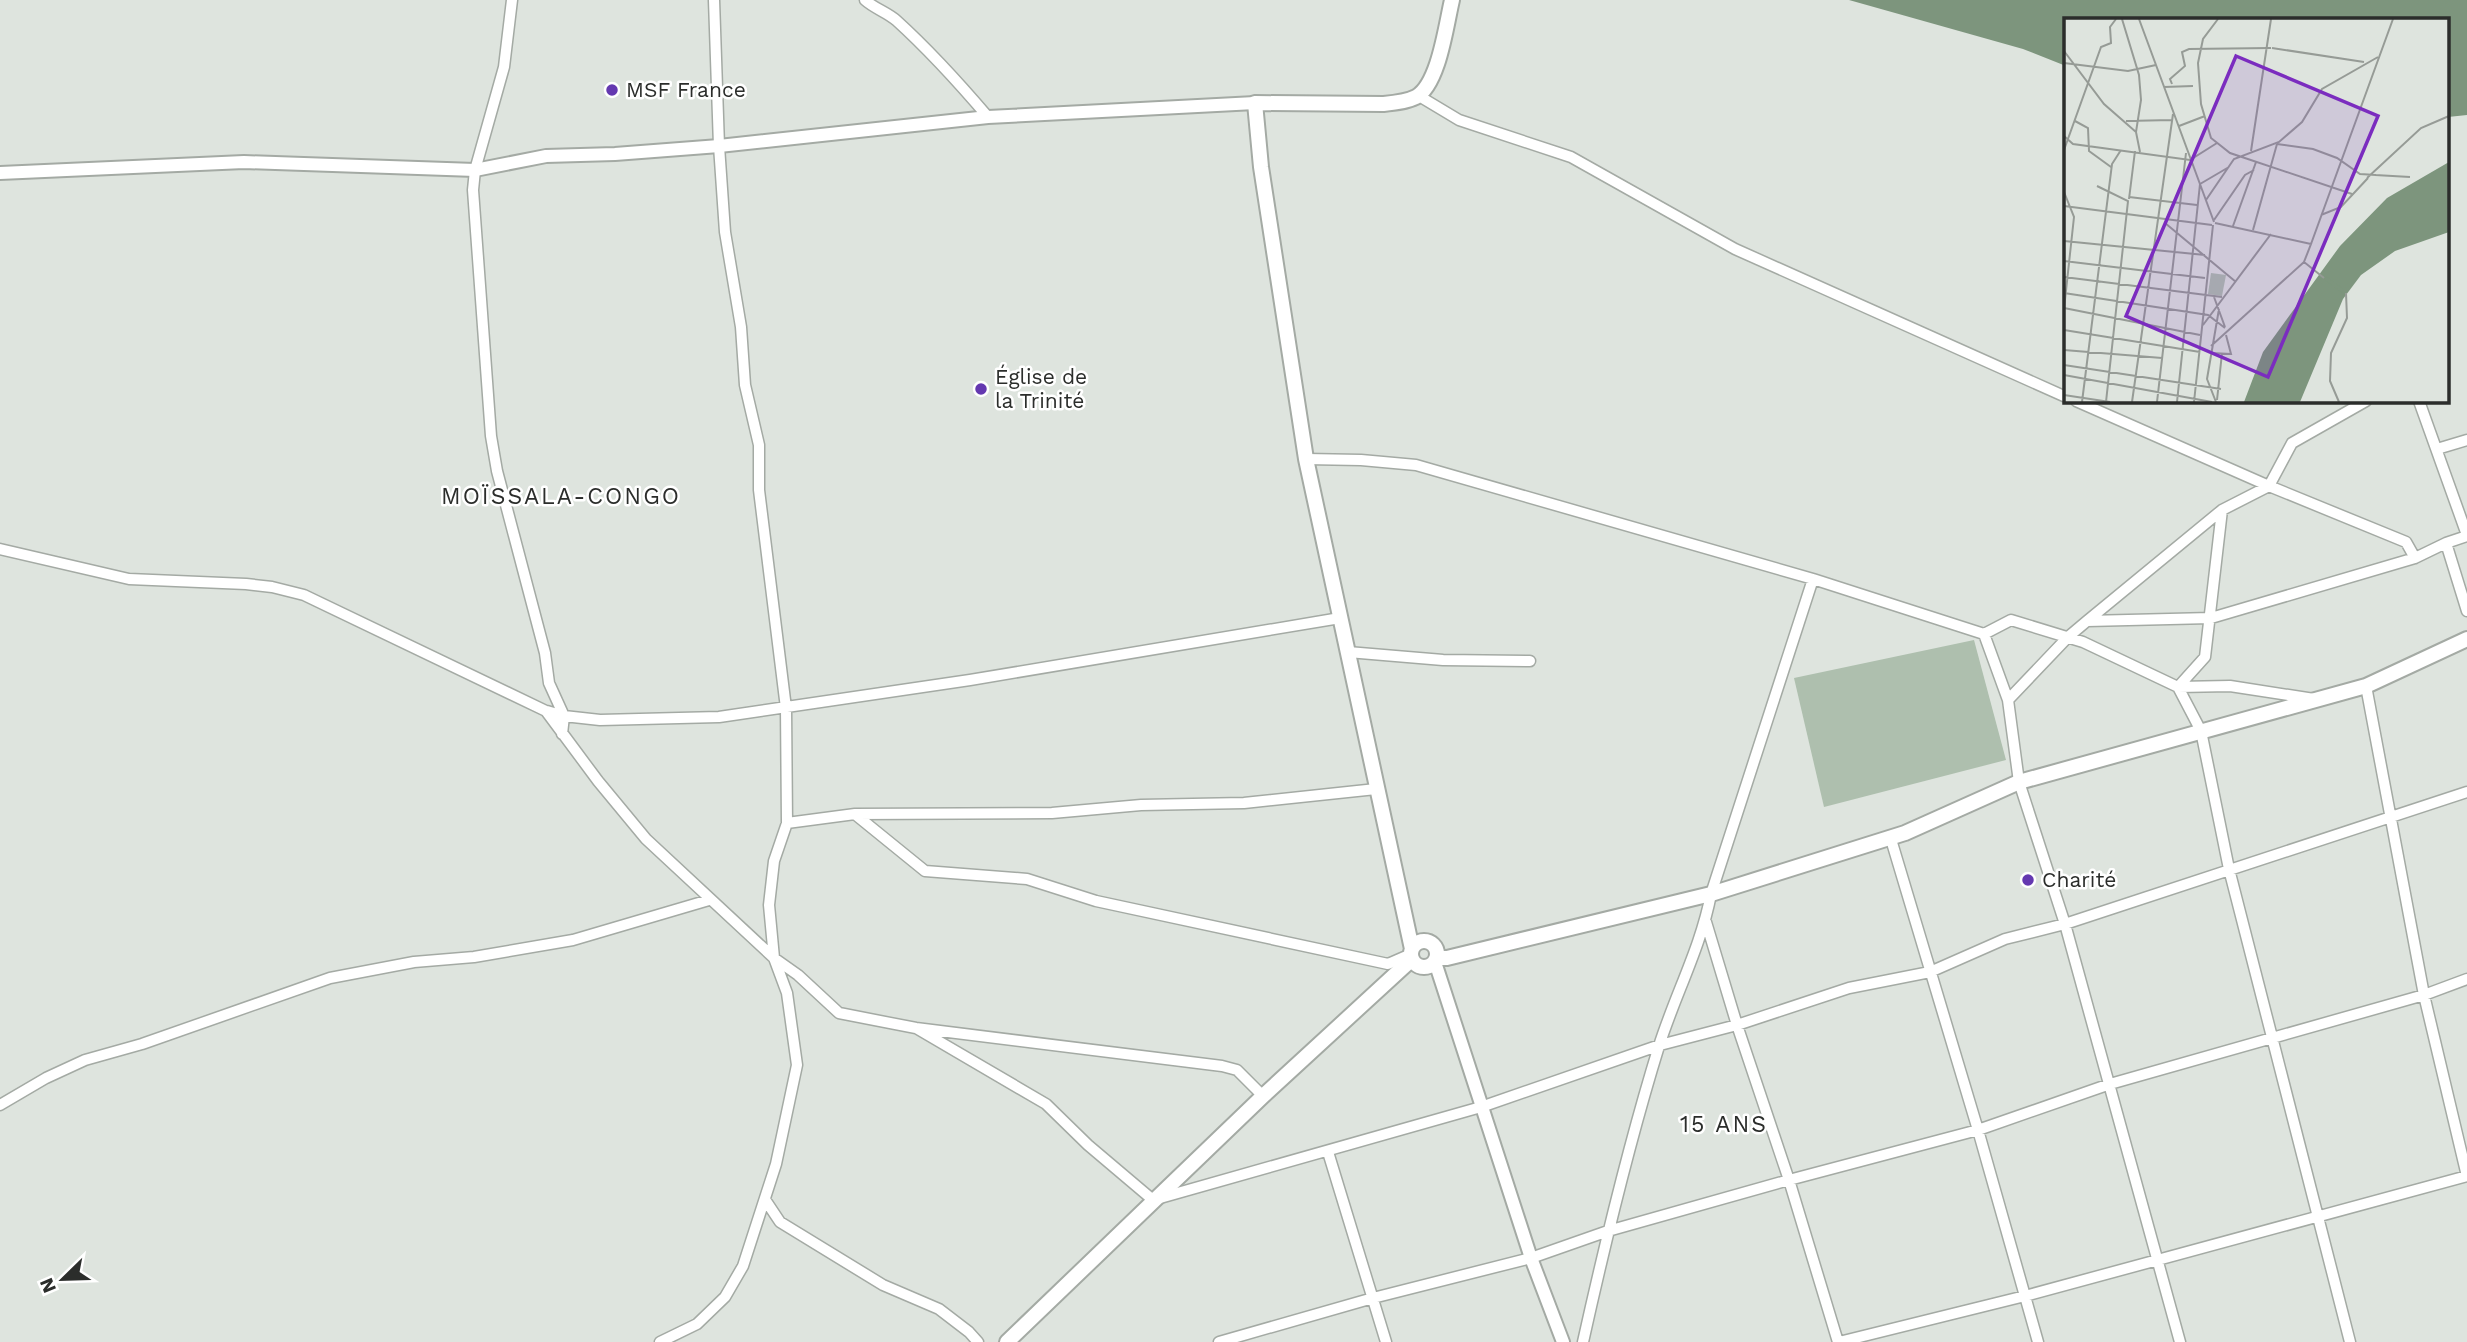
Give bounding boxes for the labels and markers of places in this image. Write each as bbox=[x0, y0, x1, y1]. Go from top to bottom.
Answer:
place label: MSF France bbox=[626, 77, 746, 102]
marker: MSF France bbox=[604, 82, 620, 98]
place label: Église de la Trinité bbox=[995, 364, 1087, 413]
marker: Église de la Trinité bbox=[973, 381, 989, 397]
place label: Charité bbox=[2042, 867, 2116, 892]
marker: Charité bbox=[2020, 872, 2036, 888]

